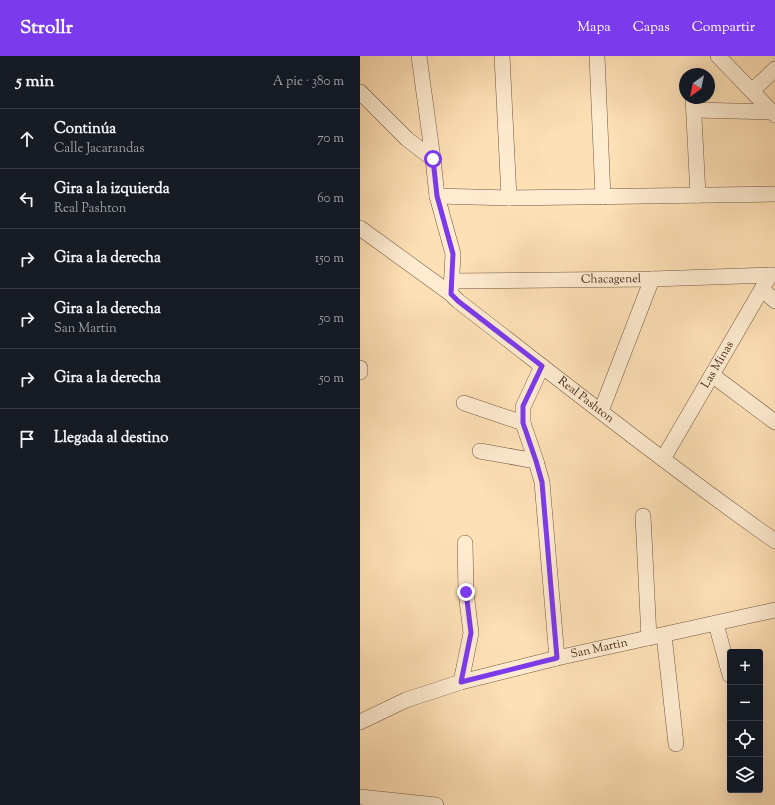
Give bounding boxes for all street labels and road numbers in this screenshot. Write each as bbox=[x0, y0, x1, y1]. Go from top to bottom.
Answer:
street label: Chacagenel bbox=[581, 270, 642, 289]
street label: Las Minas bbox=[697, 338, 739, 392]
street label: Real Pashton bbox=[554, 372, 618, 428]
street label: San Martin bbox=[569, 634, 629, 664]

